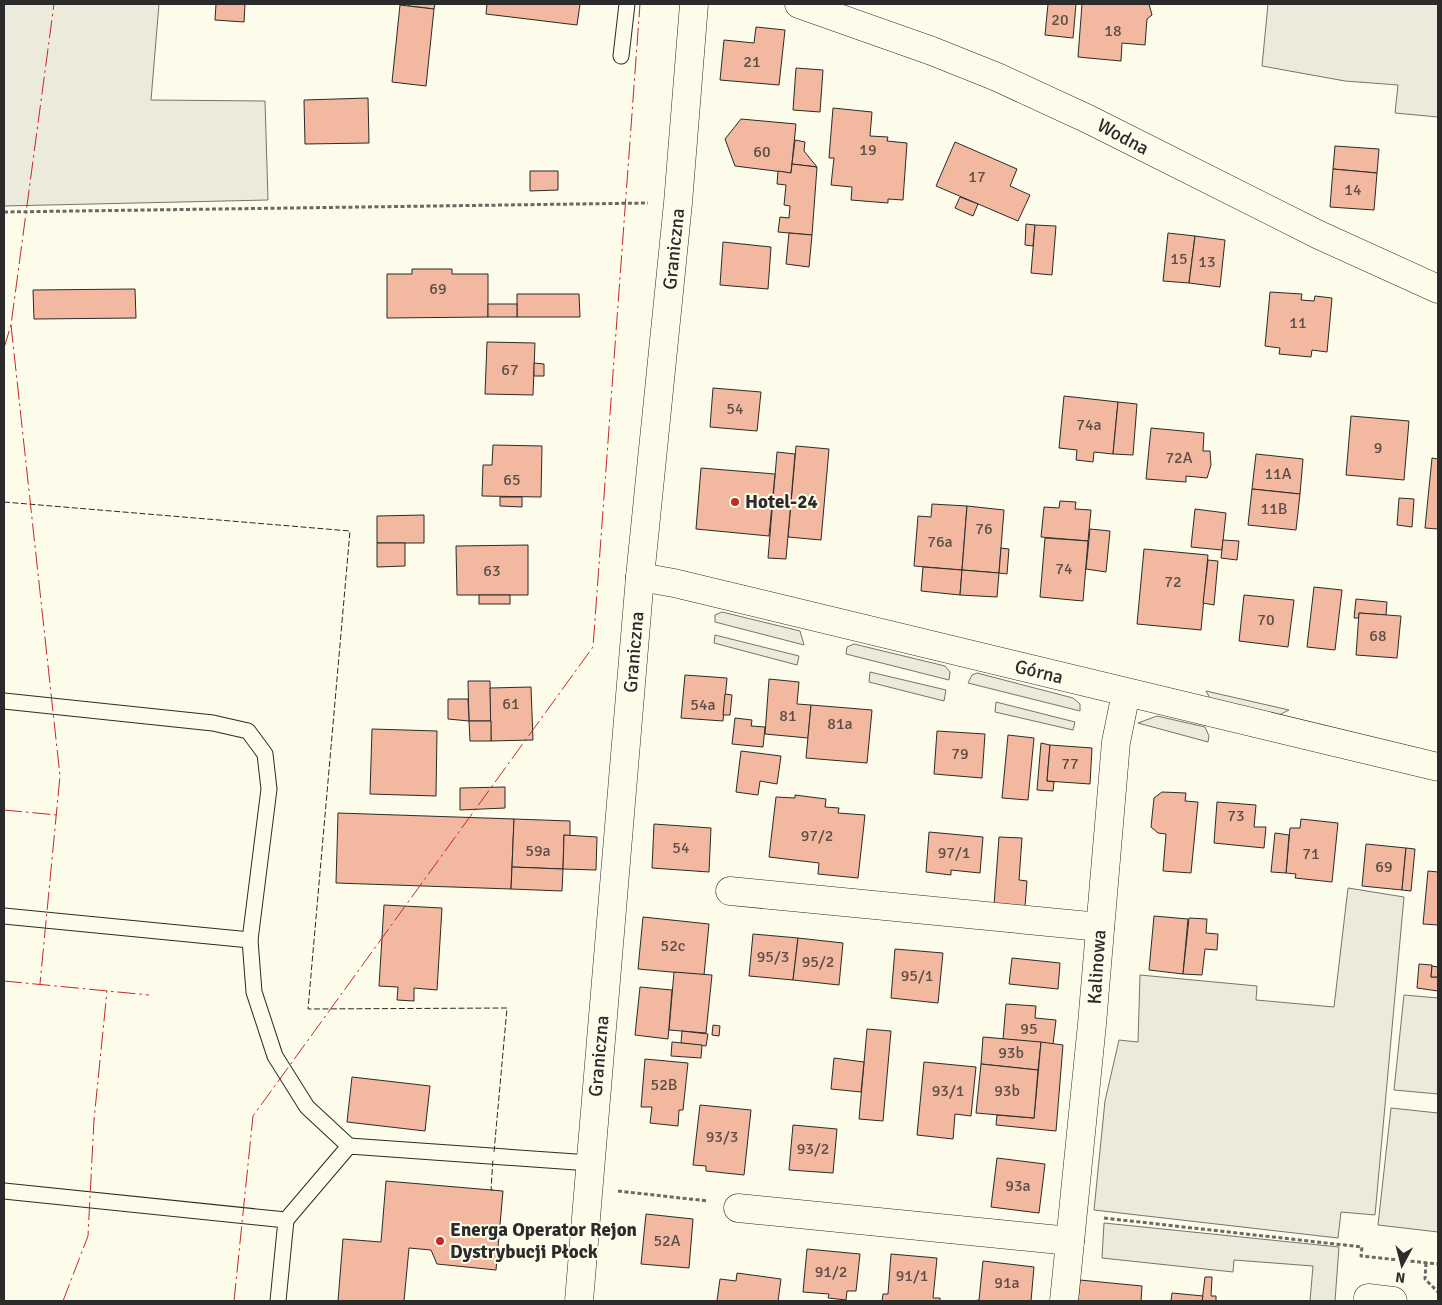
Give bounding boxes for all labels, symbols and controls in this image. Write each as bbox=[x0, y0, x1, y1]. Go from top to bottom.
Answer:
house number: 20 bbox=[1051, 10, 1069, 30]
house number: 18 bbox=[1104, 21, 1122, 41]
house number: 21 bbox=[743, 52, 761, 72]
street label: Wodna bbox=[1093, 113, 1153, 161]
house number: 19 bbox=[859, 140, 877, 160]
house number: 60 bbox=[753, 142, 771, 162]
house number: 17 bbox=[968, 167, 986, 187]
house number: 14 bbox=[1344, 180, 1362, 200]
street label: Graniczna bbox=[658, 207, 690, 291]
house number: 15 bbox=[1170, 249, 1188, 269]
house number: 13 bbox=[1198, 252, 1216, 272]
house number: 69 bbox=[429, 279, 447, 299]
house number: 11 bbox=[1289, 313, 1307, 333]
house number: 67 bbox=[501, 360, 519, 380]
house number: 54 bbox=[726, 399, 744, 419]
house number: 74a bbox=[1076, 415, 1102, 435]
house number: 9 bbox=[1374, 438, 1382, 458]
house number: 72A bbox=[1165, 448, 1193, 468]
house number: 11A bbox=[1264, 464, 1292, 484]
house number: 65 bbox=[503, 470, 521, 490]
place label: Hotel-24 bbox=[745, 490, 818, 514]
marker: Hotel-24 bbox=[729, 496, 741, 508]
house number: 11B bbox=[1261, 499, 1287, 519]
house number: 76 bbox=[975, 519, 993, 539]
house number: 76a bbox=[927, 532, 953, 552]
house number: 74 bbox=[1055, 559, 1073, 579]
house number: 63 bbox=[483, 561, 501, 581]
house number: 72 bbox=[1164, 572, 1182, 592]
street label: Graniczna bbox=[618, 610, 650, 694]
house number: 70 bbox=[1257, 610, 1275, 630]
house number: 68 bbox=[1369, 626, 1387, 646]
street label: Górna bbox=[1012, 654, 1066, 690]
house number: 61 bbox=[502, 694, 520, 714]
house number: 54a bbox=[690, 695, 716, 715]
house number: 81 bbox=[779, 706, 797, 726]
house number: 81a bbox=[827, 714, 853, 734]
house number: 79 bbox=[951, 744, 969, 764]
house number: 77 bbox=[1061, 754, 1079, 774]
house number: 73 bbox=[1227, 806, 1245, 826]
house number: 97/2 bbox=[801, 826, 833, 846]
house number: 54 bbox=[672, 838, 690, 858]
house number: 59a bbox=[525, 841, 551, 861]
house number: 97/1 bbox=[938, 843, 970, 863]
house number: 71 bbox=[1302, 844, 1320, 864]
house number: 69 bbox=[1375, 857, 1393, 877]
street label: Kalinowa bbox=[1082, 929, 1112, 1005]
house number: 52c bbox=[661, 936, 685, 956]
house number: 95/3 bbox=[757, 947, 789, 967]
house number: 95/2 bbox=[802, 952, 834, 972]
house number: 95/1 bbox=[901, 966, 933, 986]
street label: Graniczna bbox=[583, 1014, 615, 1098]
house number: 95 bbox=[1020, 1019, 1038, 1039]
house number: 93b bbox=[998, 1043, 1024, 1063]
house number: 52B bbox=[651, 1075, 677, 1095]
house number: 93/1 bbox=[932, 1081, 964, 1101]
house number: 93b bbox=[994, 1081, 1020, 1101]
house number: 93/3 bbox=[706, 1127, 738, 1147]
house number: 93/2 bbox=[797, 1139, 829, 1159]
house number: 93a bbox=[1005, 1176, 1031, 1196]
place label: Energa Operator Rejon Dystrybucji Płock bbox=[450, 1218, 637, 1264]
house number: 52A bbox=[653, 1231, 681, 1251]
marker: Energa Operator Rejon Dystrybucji Płock bbox=[434, 1235, 446, 1247]
north arrow bbox=[1377, 1240, 1427, 1290]
house number: 91/2 bbox=[815, 1262, 847, 1282]
house number: 91/1 bbox=[896, 1266, 928, 1286]
text: N bbox=[1395, 1268, 1406, 1286]
house number: 91a bbox=[994, 1273, 1020, 1293]

